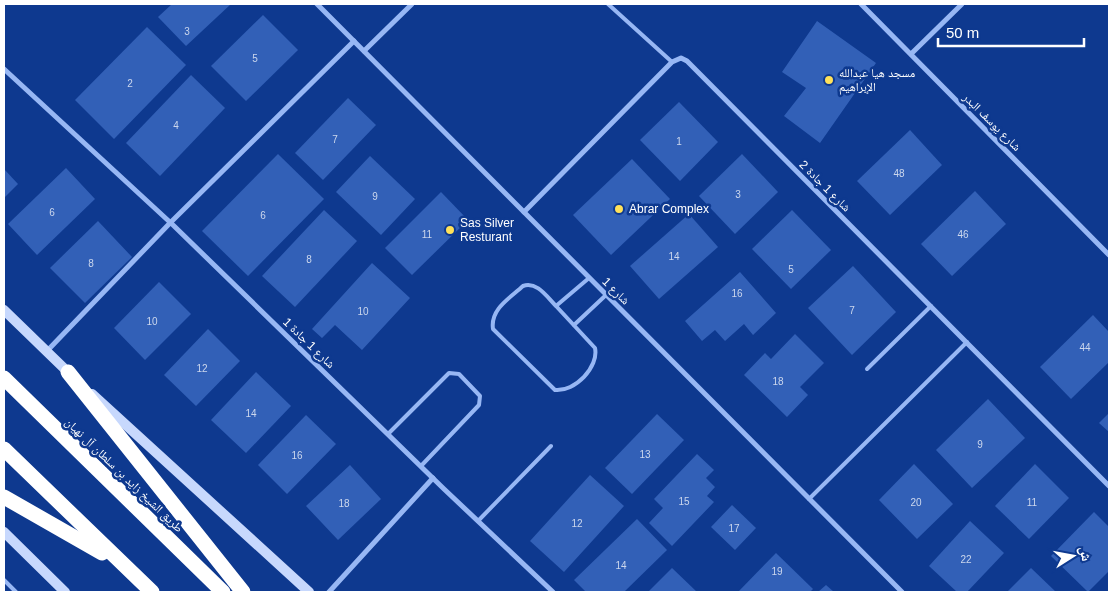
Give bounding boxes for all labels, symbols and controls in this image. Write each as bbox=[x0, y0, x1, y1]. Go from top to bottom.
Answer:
scale bar bbox=[938, 15, 1084, 47]
text: 50 m bbox=[946, 24, 979, 41]
house number: 3 bbox=[184, 26, 190, 37]
house number: 5 bbox=[252, 53, 258, 64]
place label: مسجد هيا عبدالله الإبراهيم bbox=[839, 66, 915, 95]
marker: مسجد هيا عبدالله الإبراهيم bbox=[823, 74, 835, 86]
house number: 2 bbox=[127, 78, 133, 89]
street label: شارع يوسف البدر bbox=[959, 89, 1024, 155]
house number: 4 bbox=[173, 120, 179, 131]
house number: 7 bbox=[332, 134, 338, 145]
house number: 1 bbox=[676, 136, 682, 147]
street label: شارع 1 جادة 2 bbox=[796, 157, 854, 215]
house number: 48 bbox=[893, 168, 905, 179]
house number: 3 bbox=[735, 189, 741, 200]
house number: 9 bbox=[372, 191, 378, 202]
place label: Abrar Complex bbox=[629, 202, 709, 216]
marker: Abrar Complex bbox=[613, 203, 625, 215]
house number: 6 bbox=[49, 207, 55, 218]
house number: 6 bbox=[260, 210, 266, 221]
place label: Sas Silver Resturant bbox=[460, 216, 514, 244]
marker: Sas Silver Resturant bbox=[444, 224, 456, 236]
house number: 11 bbox=[422, 229, 433, 240]
house number: 46 bbox=[957, 229, 969, 240]
house number: 14 bbox=[668, 251, 680, 262]
house number: 8 bbox=[306, 254, 312, 265]
house number: 8 bbox=[88, 258, 94, 269]
house number: 5 bbox=[788, 264, 794, 275]
street label: شارع 1 bbox=[599, 274, 633, 308]
house number: 16 bbox=[731, 288, 743, 299]
house number: 7 bbox=[849, 305, 855, 316]
house number: 10 bbox=[357, 306, 369, 317]
street label: شارع 1 جادة 1 bbox=[279, 315, 338, 372]
house number: 10 bbox=[146, 316, 158, 327]
house number: 44 bbox=[1079, 342, 1091, 353]
house number: 12 bbox=[196, 363, 208, 374]
house number: 18 bbox=[772, 376, 784, 387]
house number: 14 bbox=[245, 408, 257, 419]
street label: طريق الشيخ زايد بن سلطان آل نهيان bbox=[62, 415, 186, 535]
house number: 9 bbox=[977, 439, 983, 450]
house number: 13 bbox=[639, 449, 651, 460]
house number: 16 bbox=[291, 450, 303, 461]
house number: 15 bbox=[678, 496, 690, 507]
house number: 20 bbox=[910, 497, 922, 508]
house number: 11 bbox=[1027, 497, 1038, 508]
house number: 18 bbox=[338, 498, 350, 509]
house number: 12 bbox=[571, 518, 583, 529]
house number: 17 bbox=[728, 523, 740, 534]
north arrow bbox=[1048, 531, 1098, 581]
text: ش bbox=[1076, 545, 1095, 563]
house number: 22 bbox=[960, 554, 972, 565]
house number: 14 bbox=[615, 560, 627, 571]
house number: 19 bbox=[771, 566, 783, 577]

